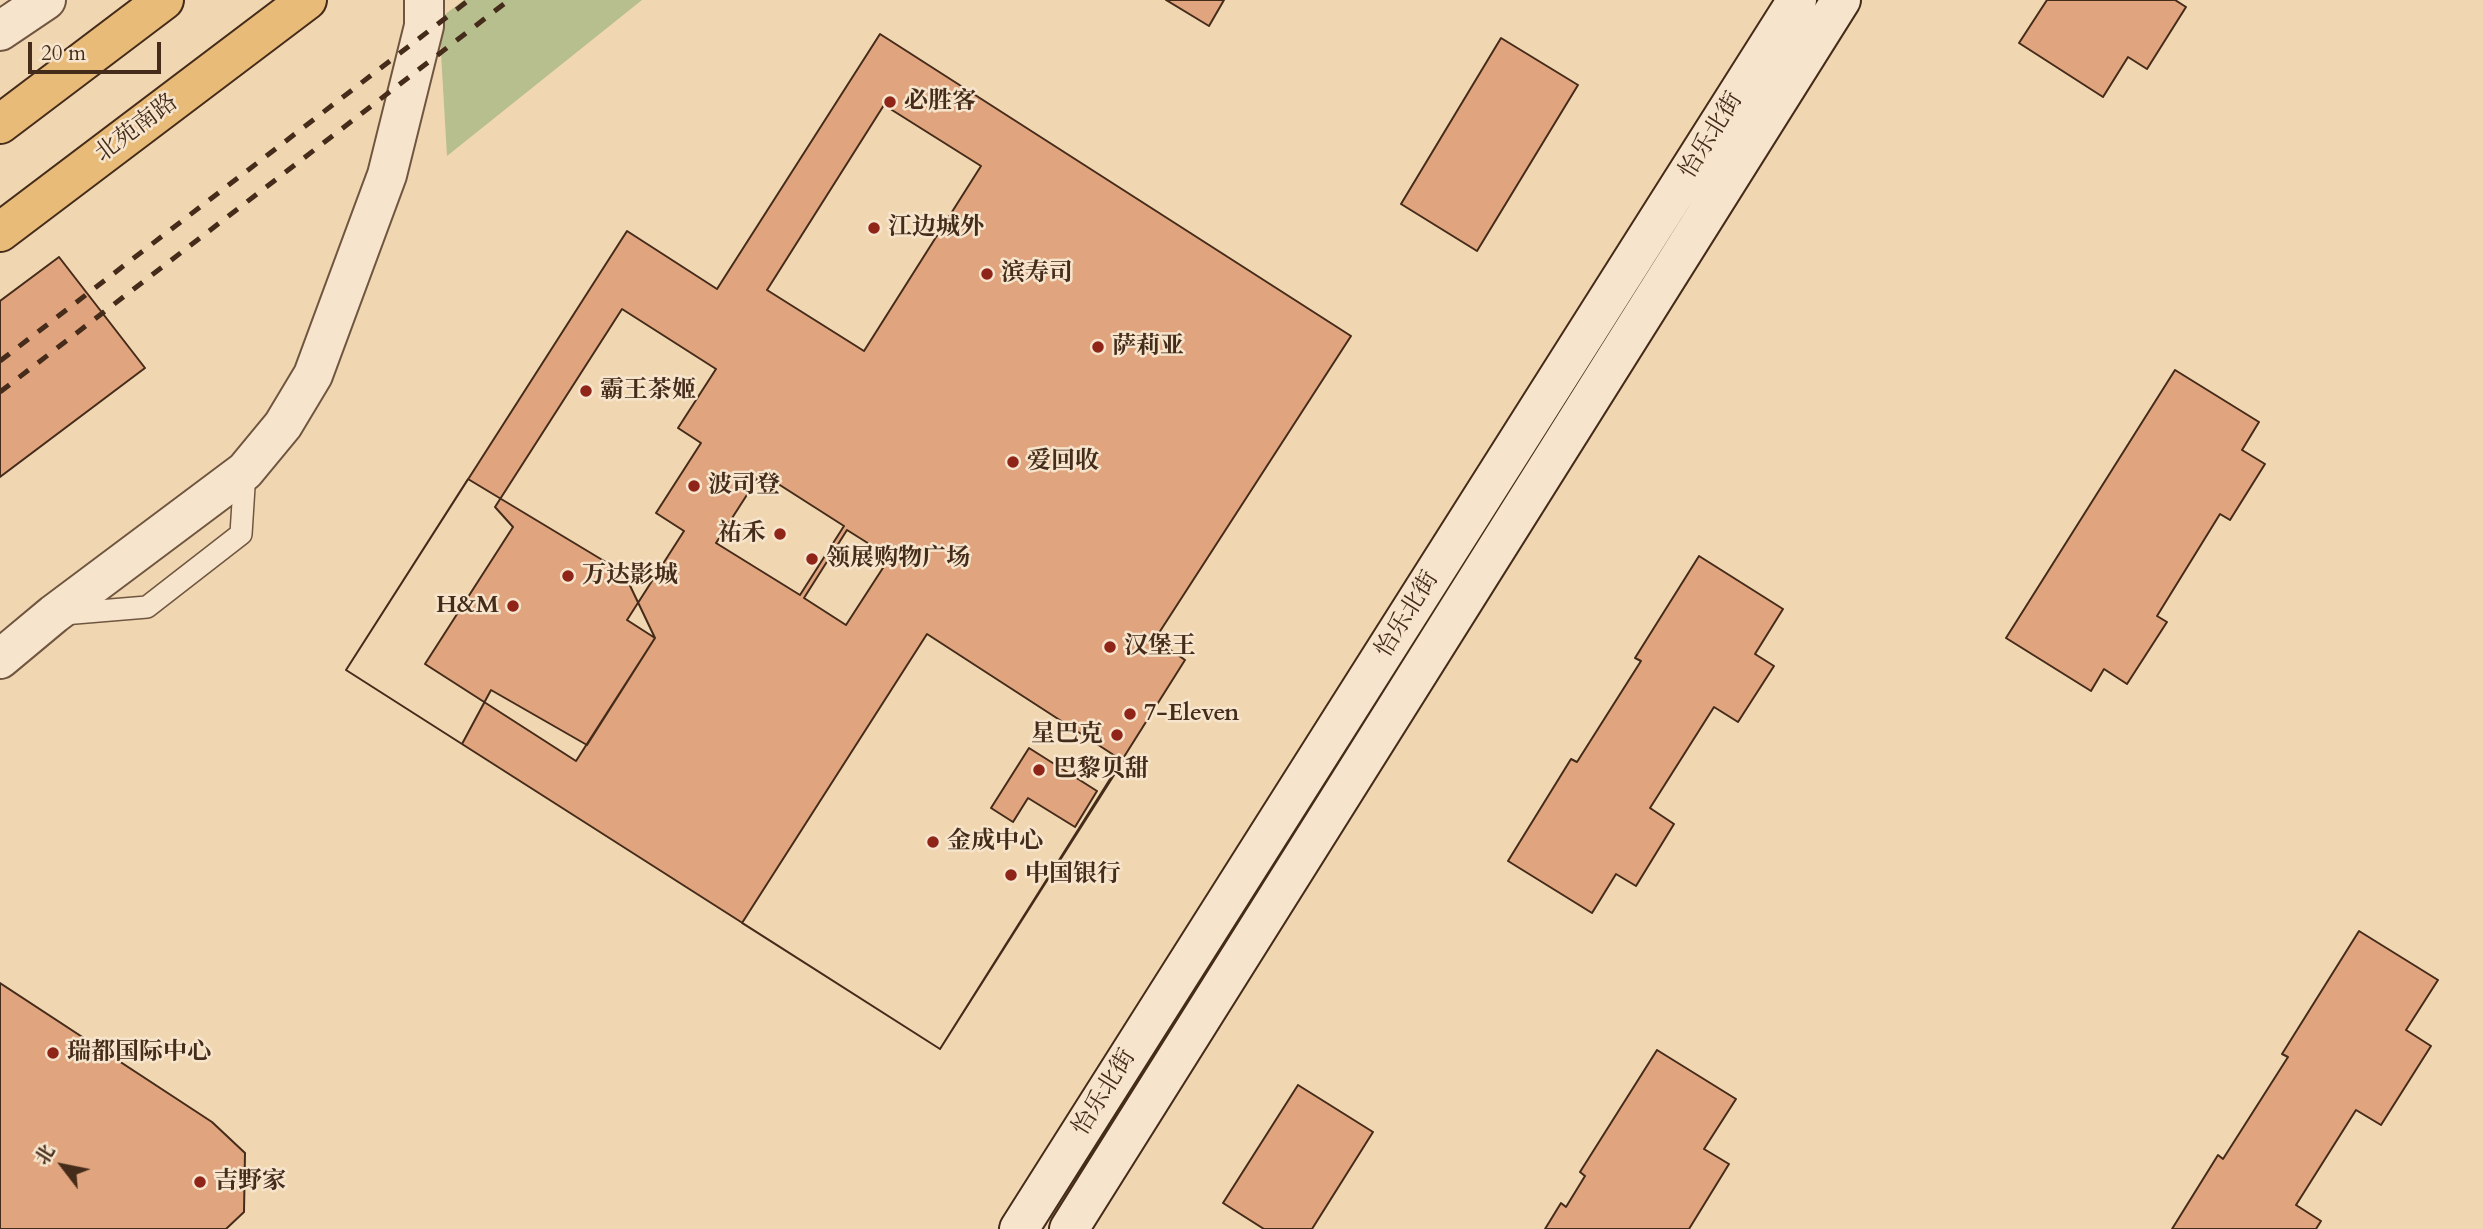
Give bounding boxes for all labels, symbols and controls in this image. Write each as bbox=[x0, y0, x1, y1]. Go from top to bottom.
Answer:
scale bar bbox=[32, 28, 164, 72]
text: 20 m bbox=[41, 39, 86, 68]
place label: 必胜客 bbox=[904, 88, 976, 116]
street label: 怡乐北街 bbox=[1674, 88, 1750, 184]
street label: 北苑南路 bbox=[90, 89, 184, 169]
marker: 必胜客 bbox=[882, 94, 898, 110]
place label: 江边城外 bbox=[888, 214, 984, 242]
marker: 江边城外 bbox=[866, 220, 882, 236]
place label: 滨寿司 bbox=[1001, 260, 1073, 288]
marker: 滨寿司 bbox=[979, 266, 995, 282]
place label: 萨莉亚 bbox=[1112, 333, 1184, 361]
marker: 萨莉亚 bbox=[1090, 339, 1106, 355]
place label: 霸王茶姬 bbox=[600, 377, 696, 405]
marker: 霸王茶姬 bbox=[578, 383, 594, 399]
place label: 爱回收 bbox=[1027, 448, 1099, 476]
marker: 爱回收 bbox=[1005, 454, 1021, 470]
place label: 波司登 bbox=[708, 472, 780, 500]
marker: 波司登 bbox=[686, 478, 702, 494]
place label: 祐禾 bbox=[718, 520, 766, 548]
marker: 祐禾 bbox=[772, 526, 788, 542]
place label: 领展购物广场 bbox=[826, 545, 970, 573]
marker: 领展购物广场 bbox=[804, 551, 820, 567]
place label: 万达影城 bbox=[582, 562, 678, 590]
street label: 怡乐北街 bbox=[1370, 567, 1446, 663]
marker: 万达影城 bbox=[560, 568, 576, 584]
place label: H&M bbox=[436, 592, 499, 620]
marker: H&M bbox=[505, 598, 521, 614]
place label: 汉堡王 bbox=[1124, 633, 1196, 661]
marker: 汉堡王 bbox=[1102, 639, 1118, 655]
place label: 7-Eleven bbox=[1144, 700, 1240, 728]
marker: 7-Eleven bbox=[1122, 706, 1138, 722]
place label: 星巴克 bbox=[1031, 721, 1103, 749]
marker: 星巴克 bbox=[1109, 727, 1125, 743]
place label: 巴黎贝甜 bbox=[1053, 756, 1149, 784]
marker: 巴黎贝甜 bbox=[1031, 762, 1047, 778]
place label: 金成中心 bbox=[947, 828, 1043, 856]
marker: 金成中心 bbox=[925, 834, 941, 850]
place label: 中国银行 bbox=[1025, 861, 1121, 889]
marker: 中国银行 bbox=[1003, 867, 1019, 883]
place label: 瑞都国际中心 bbox=[67, 1039, 211, 1067]
marker: 瑞都国际中心 bbox=[45, 1045, 61, 1061]
street label: 怡乐北街 bbox=[1067, 1045, 1143, 1141]
north arrow bbox=[28, 1131, 98, 1201]
text: 北 bbox=[29, 1140, 61, 1170]
place label: 吉野家 bbox=[214, 1168, 286, 1196]
marker: 吉野家 bbox=[192, 1174, 208, 1190]

